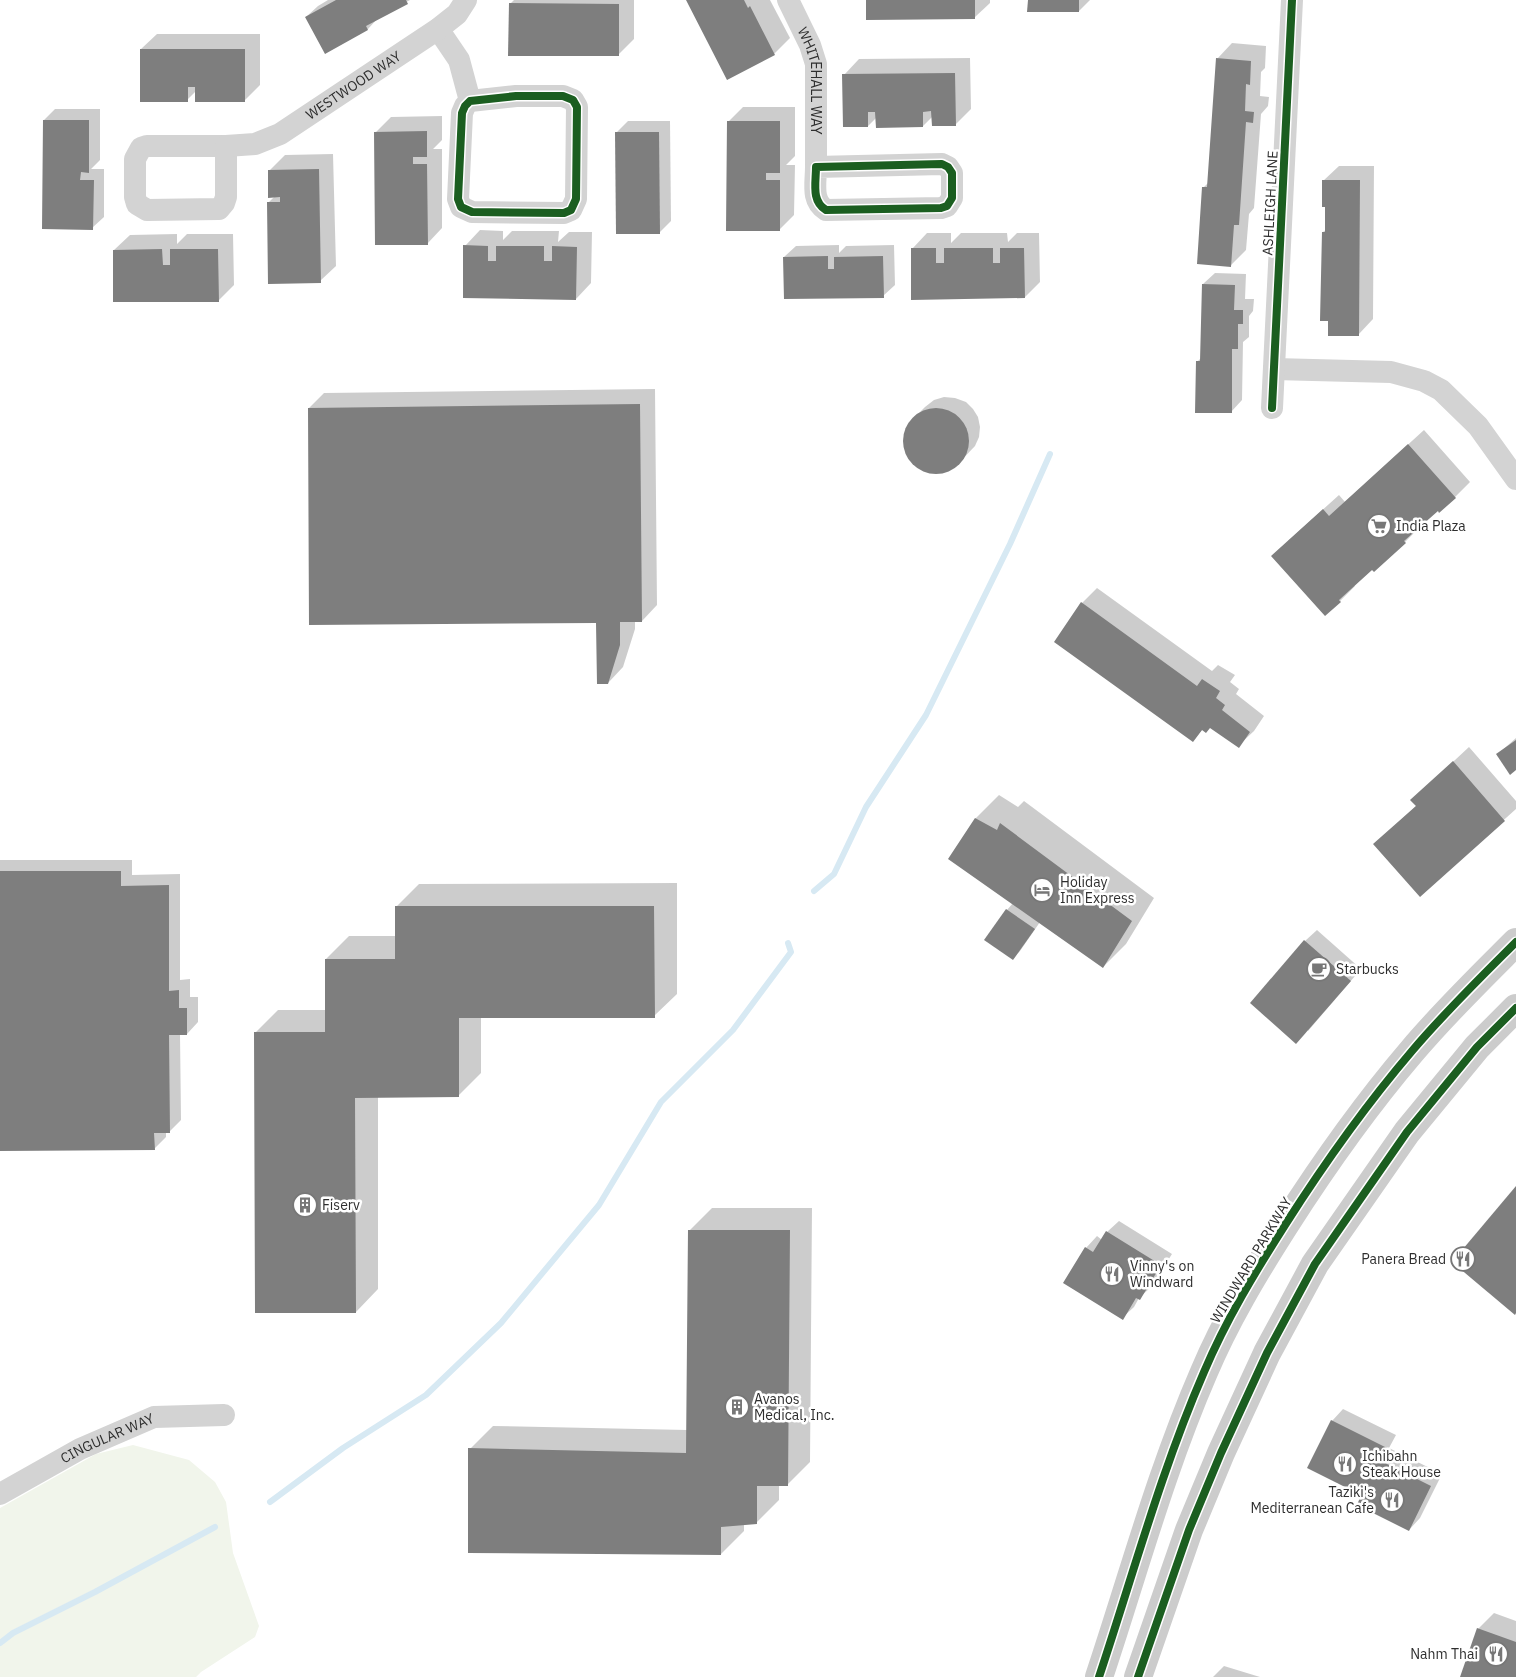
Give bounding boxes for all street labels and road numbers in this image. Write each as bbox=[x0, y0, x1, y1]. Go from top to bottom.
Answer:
street label: WHITEHALL WAY bbox=[794, 24, 825, 135]
street label: WESTWOOD WAY bbox=[302, 47, 405, 123]
street label: ASHLEIGH LANE bbox=[1258, 150, 1282, 256]
street label: WINDWARD PARKWAY bbox=[1206, 1193, 1296, 1326]
street label: CINGULAR WAY bbox=[57, 1409, 157, 1467]

